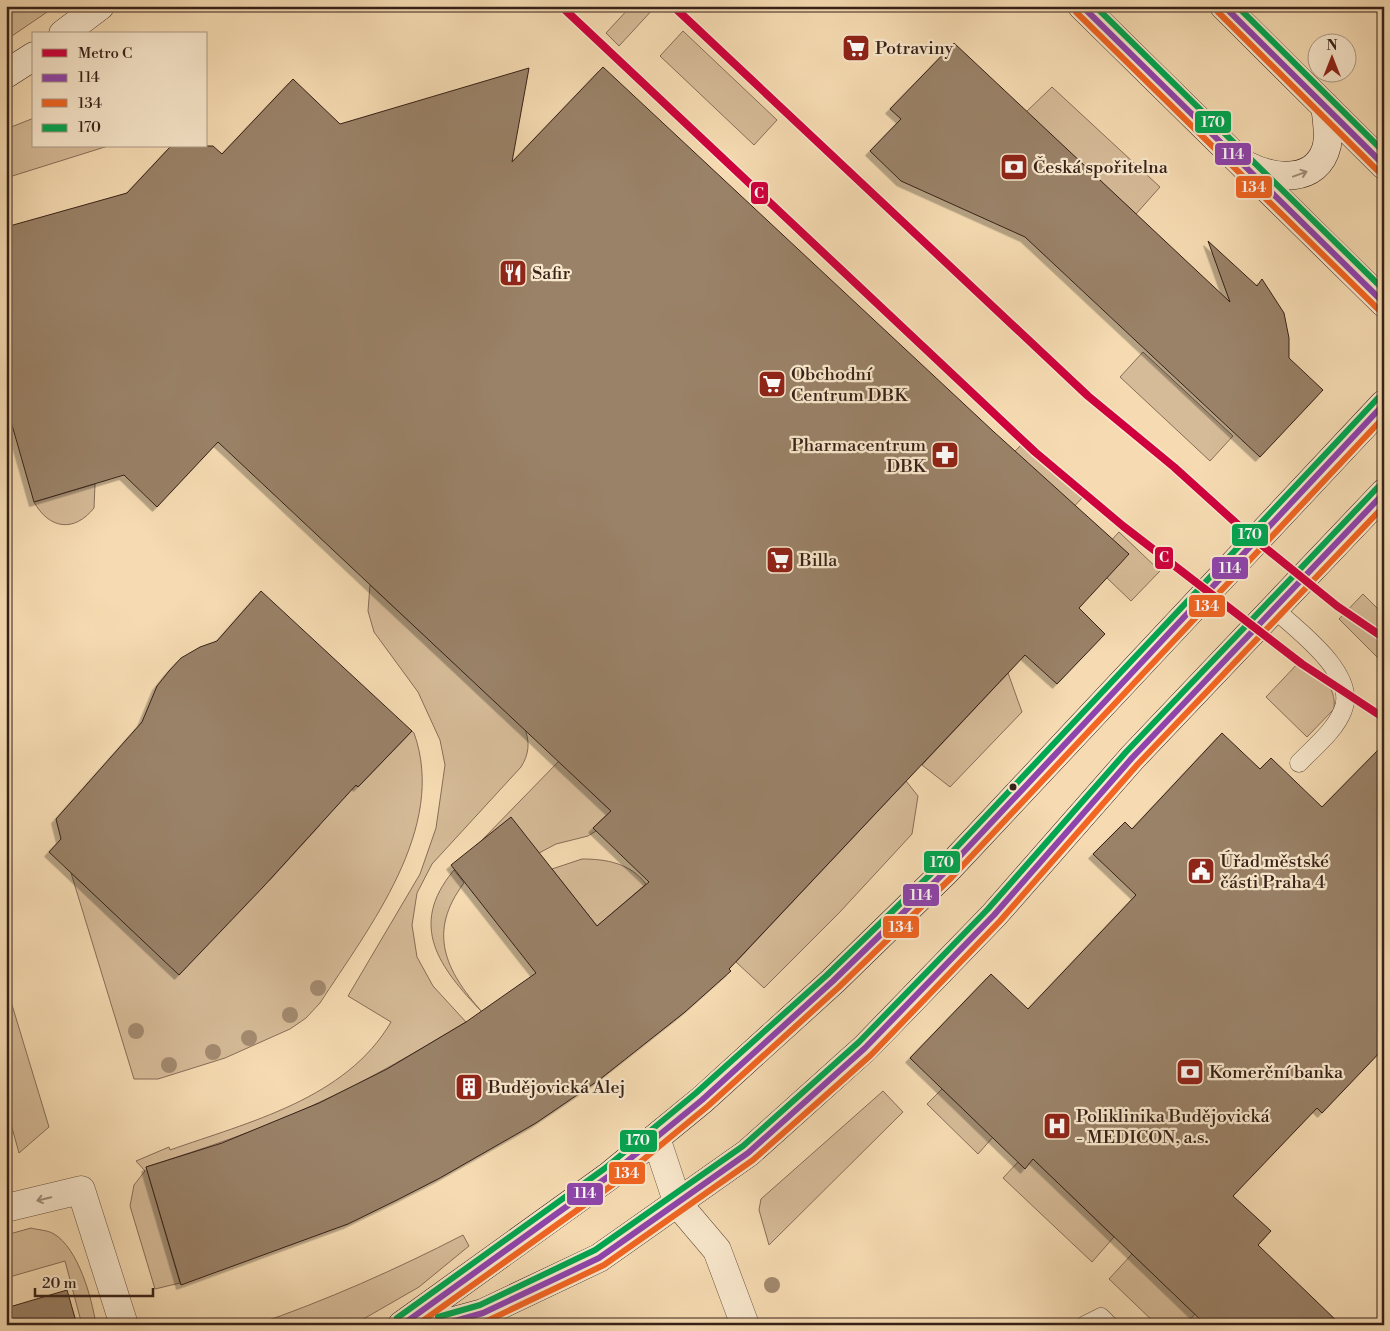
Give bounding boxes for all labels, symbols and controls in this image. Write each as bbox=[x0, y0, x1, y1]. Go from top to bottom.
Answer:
legend bbox=[32, 32, 208, 148]
north arrow bbox=[1308, 32, 1358, 82]
supermarket icon: Potraviny bbox=[841, 33, 871, 63]
place label: Potraviny bbox=[875, 37, 954, 60]
text: N bbox=[1326, 37, 1338, 55]
text: Metro C bbox=[78, 44, 132, 63]
text: 114 bbox=[78, 68, 100, 87]
text: 134 bbox=[78, 94, 102, 113]
line badge: 170 bbox=[1194, 110, 1232, 134]
text: 170 bbox=[1201, 114, 1225, 132]
text: 170 bbox=[78, 118, 101, 137]
line badge: 114 bbox=[1214, 142, 1252, 166]
text: 114 bbox=[1222, 146, 1244, 164]
bank icon: Česká spořitelna bbox=[999, 152, 1029, 182]
place label: Česká spořitelna bbox=[1033, 156, 1169, 179]
one-way arrow bbox=[1292, 168, 1308, 178]
line badge: 134 bbox=[1235, 175, 1273, 199]
text: 134 bbox=[1242, 179, 1266, 197]
line badge: C bbox=[750, 181, 769, 205]
text: C bbox=[754, 185, 764, 203]
restaurant icon: Safir bbox=[498, 258, 528, 288]
place label: Safir bbox=[532, 262, 570, 285]
place label: Obchodní Centrum DBK bbox=[791, 363, 909, 407]
supermarket icon: Obchodní Centrum DBK bbox=[757, 369, 787, 399]
place label: Pharmacentrum DBK bbox=[791, 434, 928, 478]
pharmacy icon: Pharmacentrum DBK bbox=[930, 440, 960, 470]
line badge: 170 bbox=[1231, 523, 1269, 547]
text: 170 bbox=[1238, 526, 1262, 544]
supermarket icon: Billa bbox=[765, 545, 795, 575]
line badge: C bbox=[1154, 546, 1174, 570]
place label: Billa bbox=[798, 549, 838, 572]
text: C bbox=[1159, 549, 1169, 567]
line badge: 114 bbox=[1211, 556, 1249, 580]
text: 114 bbox=[1219, 560, 1241, 578]
line badge: 134 bbox=[1188, 594, 1226, 618]
text: 134 bbox=[1195, 598, 1219, 616]
unlabelled marker bbox=[1008, 782, 1018, 792]
line badge: 170 bbox=[923, 850, 961, 874]
place label: Úřad městské části Praha 4 bbox=[1220, 850, 1329, 894]
text: 170 bbox=[930, 854, 954, 872]
public building icon: Úřad městské části Praha 4 bbox=[1186, 856, 1216, 886]
line badge: 114 bbox=[902, 883, 940, 907]
text: 114 bbox=[910, 887, 932, 905]
line badge: 134 bbox=[882, 915, 920, 939]
text: 134 bbox=[889, 919, 913, 937]
bank icon: Komerční banka bbox=[1175, 1057, 1205, 1087]
place label: Komerční banka bbox=[1209, 1061, 1344, 1084]
building icon: Budějovická Alej bbox=[454, 1072, 484, 1102]
place label: Budějovická Alej bbox=[487, 1076, 625, 1099]
place label: Poliklinika Budějovická - MEDICON, a.s. bbox=[1076, 1105, 1270, 1149]
hospital icon: Poliklinika Budějovická - MEDICON, a.s. bbox=[1042, 1111, 1072, 1141]
line badge: 170 bbox=[619, 1129, 658, 1153]
text: 170 bbox=[626, 1132, 650, 1150]
line badge: 134 bbox=[608, 1161, 646, 1185]
text: 134 bbox=[615, 1165, 639, 1183]
line badge: 114 bbox=[566, 1182, 604, 1206]
text: 114 bbox=[574, 1185, 596, 1203]
one-way arrow bbox=[36, 1195, 52, 1204]
scale bar bbox=[35, 1266, 152, 1298]
text: 20 m bbox=[42, 1274, 77, 1293]

